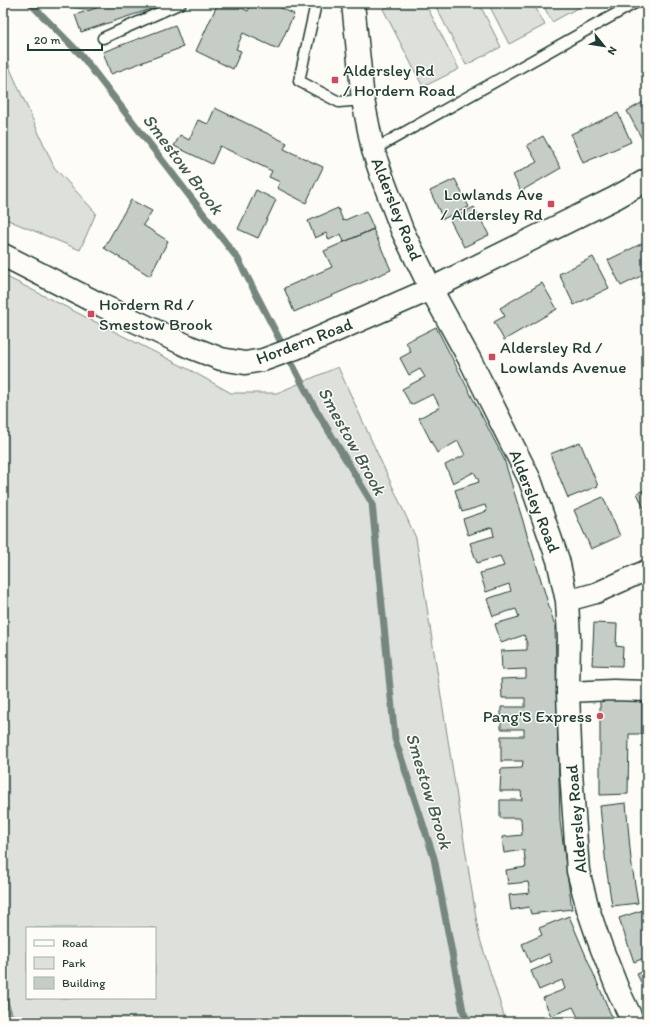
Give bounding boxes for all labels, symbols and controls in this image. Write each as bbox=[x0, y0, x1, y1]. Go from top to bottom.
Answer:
scale bar bbox=[28, 26, 102, 52]
north arrow bbox=[584, 26, 624, 66]
text: 20 m bbox=[34, 33, 61, 47]
text: N bbox=[605, 44, 620, 57]
place label: Aldersley Rd / Hordern Road bbox=[343, 60, 455, 100]
marker: Aldersley Rd / Hordern Road bbox=[330, 75, 340, 85]
water label: Smestow Brook bbox=[138, 109, 229, 220]
street label: Aldersley Road bbox=[367, 155, 427, 264]
place label: Lowlands Ave / Aldersley Rd bbox=[441, 184, 544, 224]
marker: Lowlands Ave / Aldersley Rd bbox=[546, 199, 556, 209]
place label: Hordern Rd / Smestow Brook bbox=[99, 294, 213, 334]
marker: Hordern Rd / Smestow Brook bbox=[86, 309, 96, 319]
street label: Hordern Road bbox=[253, 313, 355, 369]
place label: Aldersley Rd / Lowlands Avenue bbox=[500, 337, 626, 377]
marker: Aldersley Rd / Lowlands Avenue bbox=[487, 352, 497, 362]
water label: Smestow Brook bbox=[313, 383, 392, 500]
street label: Aldersley Road bbox=[505, 447, 565, 556]
place label: Pang'S Express bbox=[483, 706, 592, 726]
marker: Pang'S Express bbox=[595, 711, 605, 721]
water label: Smestow Brook bbox=[401, 730, 458, 853]
street label: Aldersley Road bbox=[561, 763, 591, 874]
legend bbox=[26, 927, 156, 999]
text: Road bbox=[62, 936, 88, 950]
text: Park bbox=[62, 956, 86, 970]
text: Building bbox=[62, 976, 106, 990]

